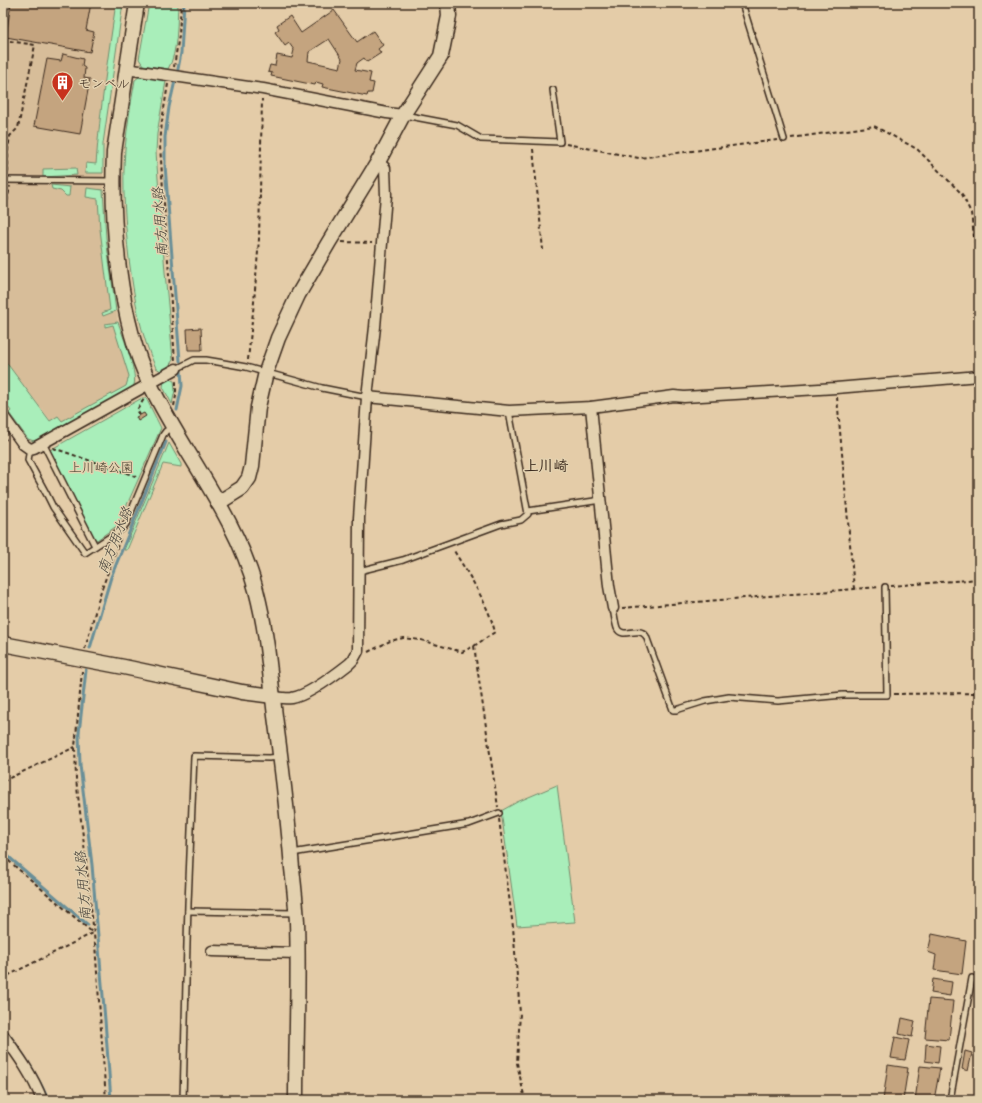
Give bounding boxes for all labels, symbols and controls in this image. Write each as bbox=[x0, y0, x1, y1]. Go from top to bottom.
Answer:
building icon: モンベル bbox=[49, 69, 75, 102]
place label: モンベル bbox=[78, 73, 130, 92]
water label: 南方用水路 bbox=[146, 185, 172, 258]
district label: 上川崎 bbox=[523, 453, 569, 476]
park label: 上川崎公園 bbox=[68, 457, 134, 476]
water label: 南方用水路 bbox=[91, 503, 137, 576]
water label: 南方用水路 bbox=[68, 849, 96, 922]

